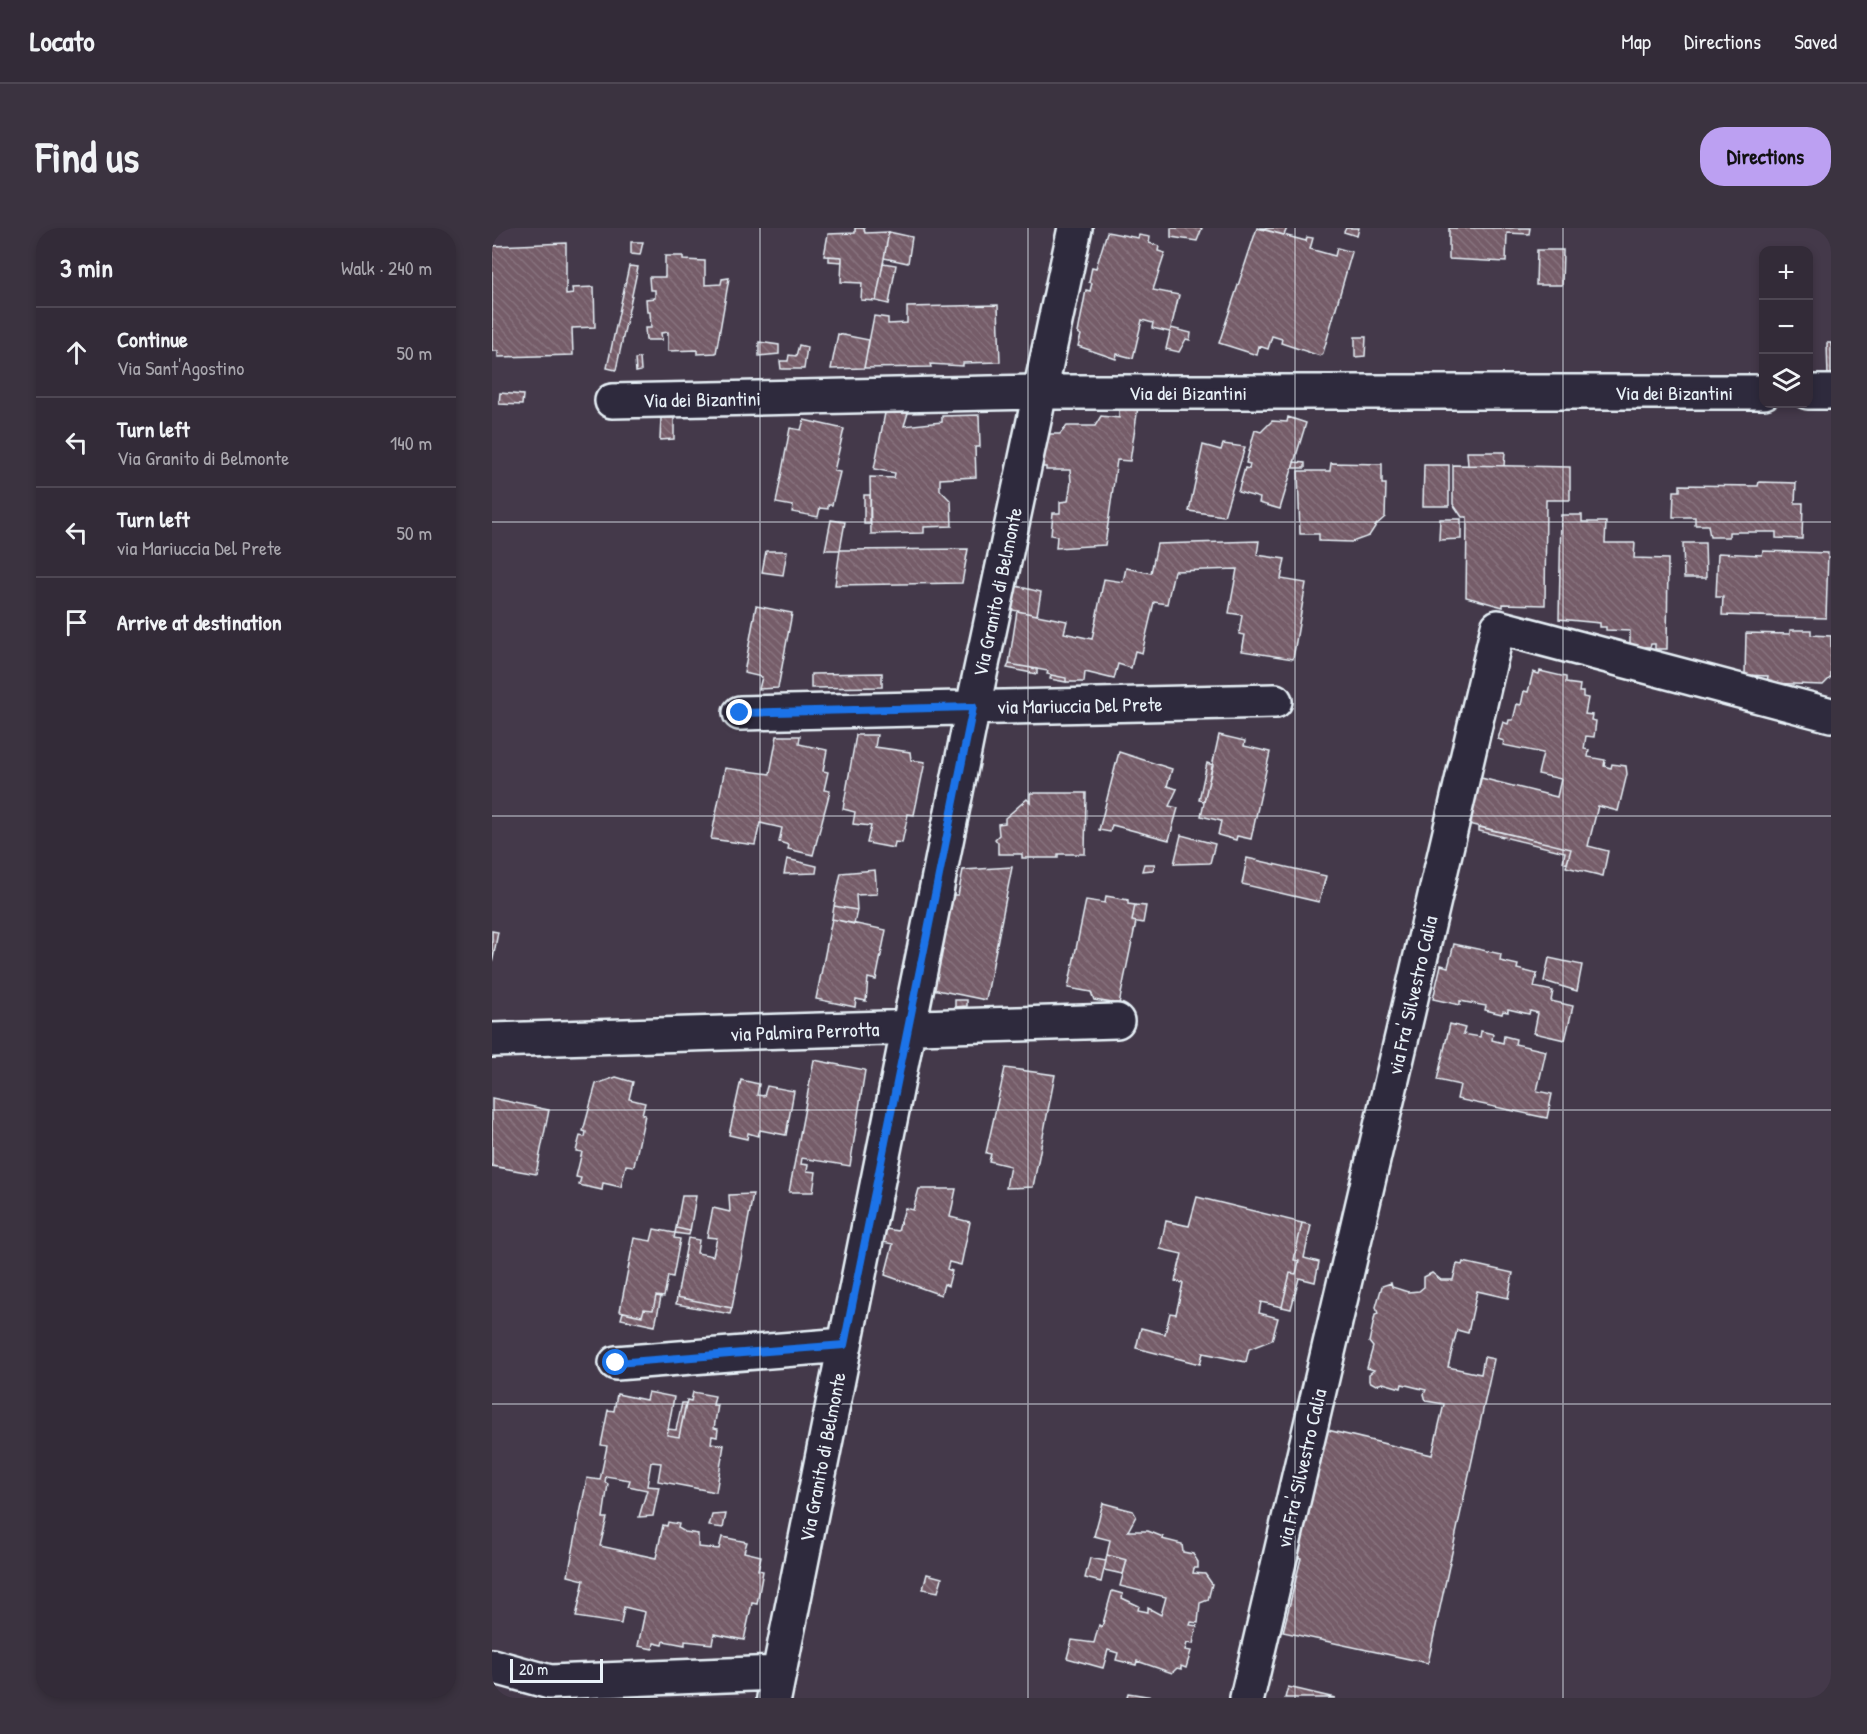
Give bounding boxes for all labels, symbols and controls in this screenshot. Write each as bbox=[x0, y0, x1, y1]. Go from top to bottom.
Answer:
text: Locato bbox=[30, 22, 94, 60]
text: Map bbox=[1621, 27, 1651, 56]
text: Directions bbox=[1684, 27, 1761, 56]
text: Saved bbox=[1794, 27, 1837, 56]
button: Directions bbox=[1700, 127, 1831, 186]
text: Find us bbox=[36, 128, 139, 185]
map controls bbox=[1759, 246, 1813, 408]
button: + bbox=[1759, 246, 1813, 300]
text: 3 min bbox=[60, 250, 113, 285]
text: Walk · 240 m bbox=[341, 254, 432, 281]
button: − bbox=[1759, 300, 1813, 354]
text: Continue bbox=[117, 324, 188, 354]
icon: ahead bbox=[60, 336, 93, 369]
text: 50 m bbox=[396, 339, 432, 366]
text: Via Sant'Agostino bbox=[117, 354, 244, 381]
button: layers bbox=[1759, 354, 1813, 408]
street label: Via dei Bizantini bbox=[1129, 379, 1247, 406]
street label: Via dei Bizantini bbox=[1615, 379, 1733, 406]
street label: Via dei Bizantini bbox=[643, 384, 761, 414]
text: Turn left bbox=[117, 414, 190, 444]
icon: left bbox=[60, 426, 93, 459]
text: 140 m bbox=[390, 429, 432, 456]
text: Via Granito di Belmonte bbox=[117, 444, 289, 471]
text: Turn left bbox=[117, 504, 190, 534]
street label: Via Granito di Belmonte bbox=[966, 505, 1028, 679]
icon: left bbox=[60, 516, 93, 549]
text: 50 m bbox=[396, 519, 432, 546]
text: via Mariuccia Del Prete bbox=[117, 534, 282, 561]
icon: arrive bbox=[60, 606, 93, 639]
text: Arrive at destination bbox=[117, 607, 282, 637]
street label: via Mariuccia Del Prete bbox=[997, 690, 1163, 720]
route end bbox=[726, 699, 752, 725]
street label: via Fra' Silvestro Calia bbox=[1381, 913, 1443, 1077]
street label: via Palmira Perrotta bbox=[730, 1015, 880, 1047]
route start bbox=[602, 1349, 628, 1375]
street label: Via Granito di Belmonte bbox=[792, 1370, 852, 1544]
street label: via Fra' Silvestro Calia bbox=[1270, 1386, 1332, 1550]
scale bar bbox=[510, 1656, 603, 1684]
text: 20 m bbox=[519, 1658, 548, 1680]

